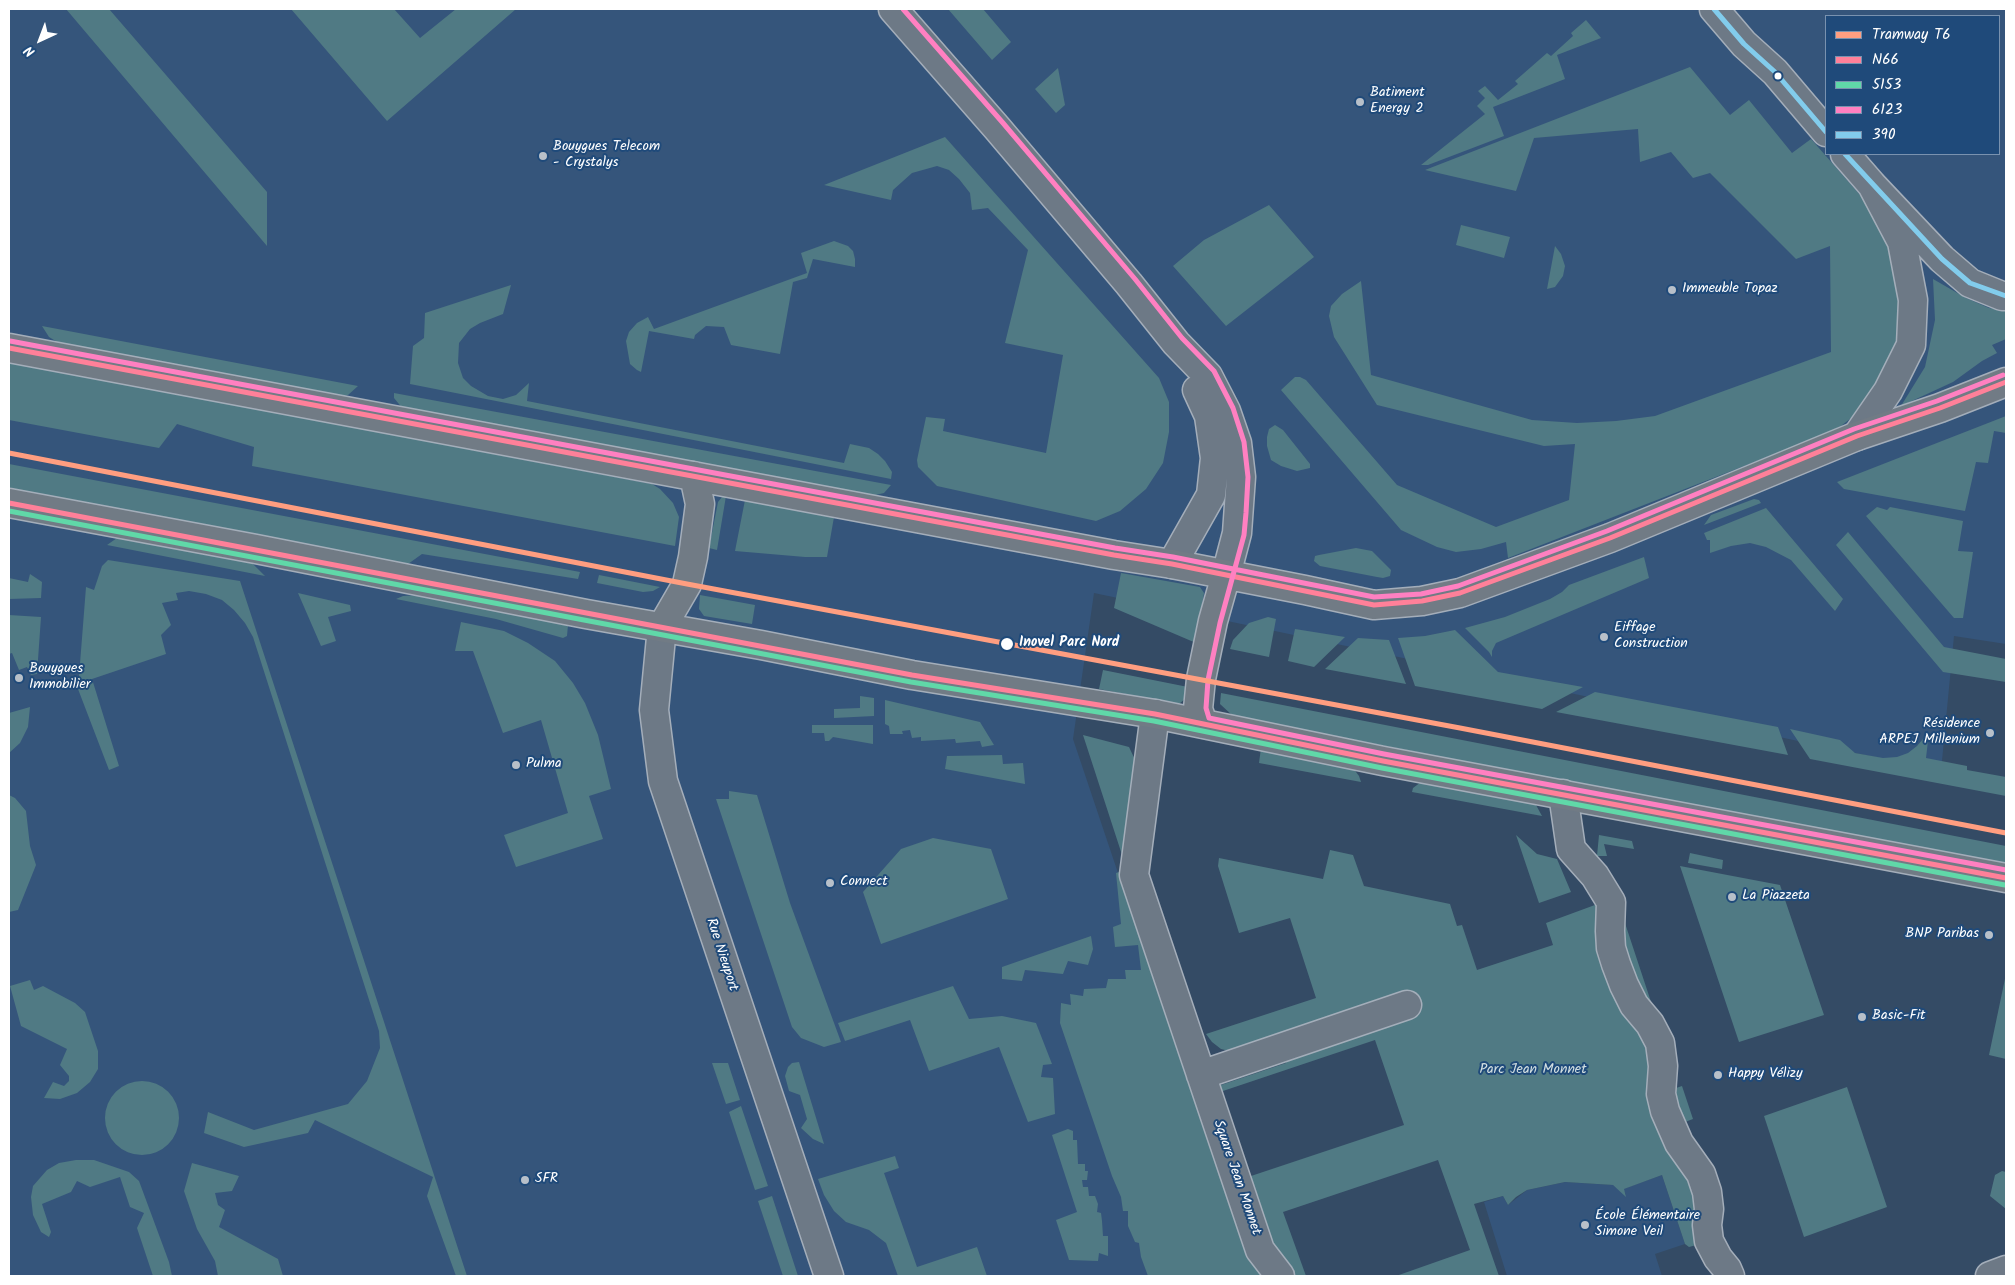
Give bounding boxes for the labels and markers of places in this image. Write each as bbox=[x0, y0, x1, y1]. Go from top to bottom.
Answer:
unlabelled marker bbox=[1773, 71, 1783, 81]
place label: Batiment Energy 2 bbox=[1370, 86, 1425, 118]
marker: Batiment Energy 2 bbox=[1354, 96, 1366, 108]
place label: Bouygues Telecom - Crystalys bbox=[553, 140, 660, 172]
marker: Bouygues Telecom - Crystalys bbox=[537, 150, 549, 162]
place label: Immeuble Topaz bbox=[1682, 282, 1778, 298]
marker: Immeuble Topaz bbox=[1666, 284, 1678, 296]
place label: Eiffage Construction bbox=[1614, 621, 1688, 654]
marker: Eiffage Construction bbox=[1598, 631, 1610, 643]
marker: Inovel Parc Nord bbox=[999, 636, 1015, 652]
place label: Inovel Parc Nord bbox=[1019, 636, 1119, 652]
place label: Bouygues Immobilier bbox=[29, 662, 90, 694]
marker: Bouygues Immobilier bbox=[13, 672, 25, 684]
place label: Résidence ARPEJ Millenium bbox=[1879, 717, 1980, 750]
marker: Résidence ARPEJ Millenium bbox=[1984, 727, 1996, 739]
place label: Pulma bbox=[526, 757, 561, 773]
marker: Pulma bbox=[510, 759, 522, 771]
place label: Connect bbox=[840, 875, 888, 891]
marker: Connect bbox=[824, 877, 836, 889]
place label: La Piazzeta bbox=[1742, 889, 1810, 905]
marker: La Piazzeta bbox=[1726, 891, 1738, 903]
place label: BNP Paribas bbox=[1905, 927, 1979, 943]
marker: BNP Paribas bbox=[1983, 929, 1995, 941]
place label: Basic-Fit bbox=[1872, 1009, 1926, 1025]
marker: Basic-Fit bbox=[1856, 1011, 1868, 1023]
place label: Happy Vélizy bbox=[1728, 1067, 1803, 1083]
marker: Happy Vélizy bbox=[1712, 1069, 1724, 1081]
place label: SFR bbox=[535, 1172, 558, 1188]
marker: SFR bbox=[519, 1174, 531, 1186]
place label: École Élémentaire Simone Veil bbox=[1595, 1209, 1700, 1242]
marker: École Élémentaire Simone Veil bbox=[1579, 1219, 1591, 1231]

